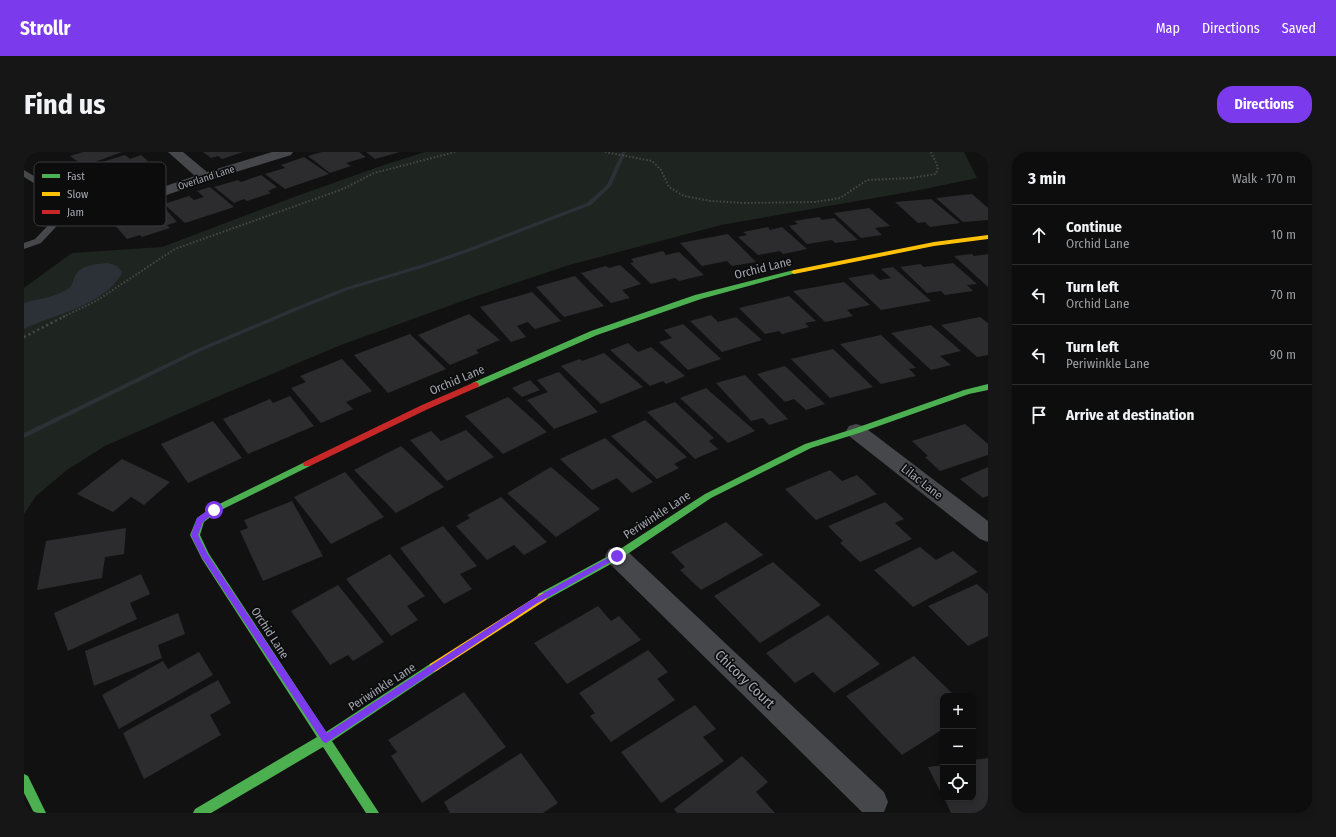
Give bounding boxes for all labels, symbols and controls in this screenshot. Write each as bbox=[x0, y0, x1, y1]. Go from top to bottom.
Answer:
text: Strollr bbox=[20, 17, 70, 40]
text: Map bbox=[1156, 20, 1180, 37]
text: Directions bbox=[1202, 20, 1260, 37]
text: Saved bbox=[1282, 20, 1316, 37]
button: Directions bbox=[1217, 86, 1312, 123]
text: Find us bbox=[24, 88, 106, 121]
legend bbox=[34, 162, 166, 226]
street label: Overland Lane bbox=[176, 163, 236, 193]
text: 3 min bbox=[1028, 168, 1066, 189]
text: Fast bbox=[67, 170, 85, 183]
text: Walk · 170 m bbox=[1232, 171, 1296, 186]
text: Slow bbox=[67, 188, 88, 201]
text: Jam bbox=[67, 206, 84, 219]
text: Continue bbox=[1066, 218, 1122, 236]
icon: ahead bbox=[1028, 224, 1050, 246]
text: 10 m bbox=[1271, 227, 1296, 242]
text: Orchid Lane bbox=[1066, 236, 1129, 251]
street label: Orchid Lane bbox=[733, 254, 793, 282]
text: Turn left bbox=[1066, 278, 1119, 296]
icon: left bbox=[1028, 284, 1050, 306]
text: 70 m bbox=[1271, 287, 1296, 302]
text: Orchid Lane bbox=[1066, 296, 1129, 311]
text: Turn left bbox=[1066, 338, 1119, 356]
icon: left bbox=[1028, 344, 1050, 366]
text: 90 m bbox=[1270, 347, 1296, 362]
text: Periwinkle Lane bbox=[1066, 356, 1150, 371]
street label: Orchid Lane bbox=[427, 362, 487, 398]
icon: arrive bbox=[1028, 404, 1050, 426]
text: Arrive at destination bbox=[1066, 406, 1194, 424]
street label: Lilac Lane bbox=[899, 462, 946, 503]
street label: Periwinkle Lane bbox=[621, 488, 693, 542]
route start bbox=[205, 501, 223, 519]
route end bbox=[608, 547, 626, 565]
street label: Orchid Lane bbox=[248, 605, 292, 661]
street label: Chicory Court bbox=[711, 647, 778, 712]
street label: Periwinkle Lane bbox=[346, 660, 418, 714]
map controls bbox=[940, 693, 976, 801]
button: + bbox=[940, 693, 976, 729]
button: − bbox=[940, 729, 976, 765]
button: locate bbox=[940, 765, 976, 801]

